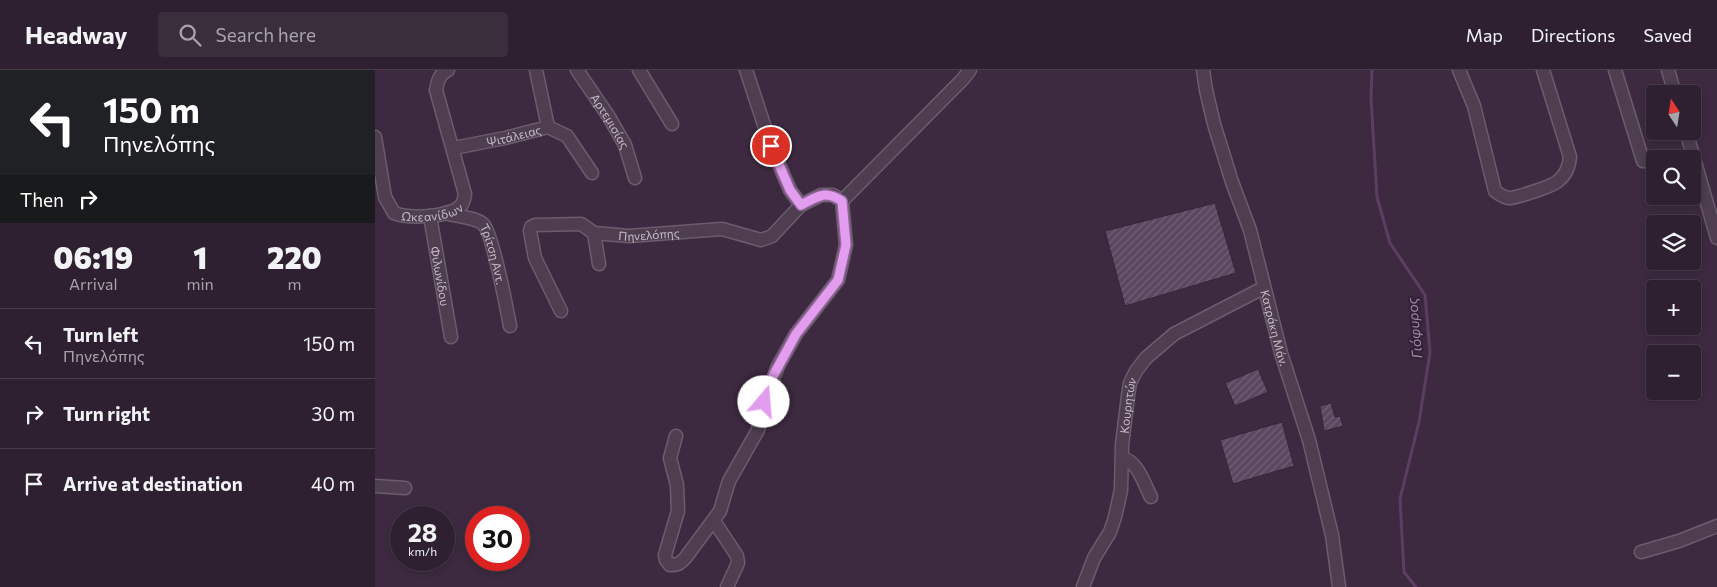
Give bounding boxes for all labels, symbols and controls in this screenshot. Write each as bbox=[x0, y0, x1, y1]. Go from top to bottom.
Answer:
search box bbox=[158, 12, 508, 57]
text: Headway bbox=[25, 20, 128, 49]
icon: search bbox=[176, 21, 204, 49]
text: Search here bbox=[216, 23, 316, 46]
text: Map bbox=[1466, 24, 1503, 46]
text: Directions bbox=[1531, 24, 1615, 46]
text: Saved bbox=[1643, 24, 1692, 46]
north arrow bbox=[1646, 85, 1701, 140]
map controls bbox=[1646, 85, 1701, 400]
text: 150 m bbox=[103, 87, 200, 130]
icon: left bbox=[20, 90, 85, 155]
street label: Αρτεμισίας bbox=[588, 91, 633, 151]
street label: Ψιτάλειας bbox=[485, 122, 543, 148]
pin bbox=[750, 125, 792, 167]
text: Πηνελόπης bbox=[103, 130, 215, 157]
icon: arrive bbox=[757, 132, 785, 160]
button: search bbox=[1646, 150, 1701, 205]
icon: right bbox=[74, 185, 102, 213]
text: Then bbox=[20, 188, 64, 211]
street label: Ωκεανίδων bbox=[401, 200, 465, 223]
button: layers bbox=[1646, 215, 1701, 270]
street label: Τρίτση Αντ. bbox=[478, 221, 508, 286]
street label: Πηνελόπης bbox=[618, 225, 680, 243]
text: 06:19 bbox=[53, 238, 133, 275]
text: 1 bbox=[193, 238, 207, 275]
text: 220 bbox=[267, 238, 322, 275]
street label: Φιλωνίδου bbox=[428, 245, 453, 307]
text: Arrival bbox=[69, 274, 117, 293]
text: min bbox=[187, 274, 214, 293]
text: m bbox=[287, 274, 301, 293]
button: + bbox=[1646, 280, 1701, 335]
street label: Κατράκη Μάν. bbox=[1258, 288, 1292, 368]
water label: Γιόφυρος bbox=[1403, 297, 1425, 359]
text: Turn left bbox=[63, 323, 138, 346]
icon: left bbox=[20, 330, 48, 358]
text: 150 m bbox=[303, 332, 355, 355]
button: − bbox=[1646, 345, 1701, 400]
text: Πηνελόπης bbox=[63, 346, 145, 365]
position arrow bbox=[737, 375, 789, 427]
street label: Κουρητών bbox=[1116, 375, 1139, 434]
icon: right bbox=[20, 400, 48, 428]
text: Turn right bbox=[63, 402, 150, 425]
text: 30 m bbox=[312, 402, 355, 425]
icon: arrive bbox=[20, 470, 48, 498]
text: Arrive at destination bbox=[63, 472, 243, 495]
text: 40 m bbox=[311, 472, 355, 495]
speed limit sign: 30 bbox=[465, 506, 530, 571]
text: 28 bbox=[408, 517, 437, 547]
text: km/h bbox=[408, 544, 437, 558]

